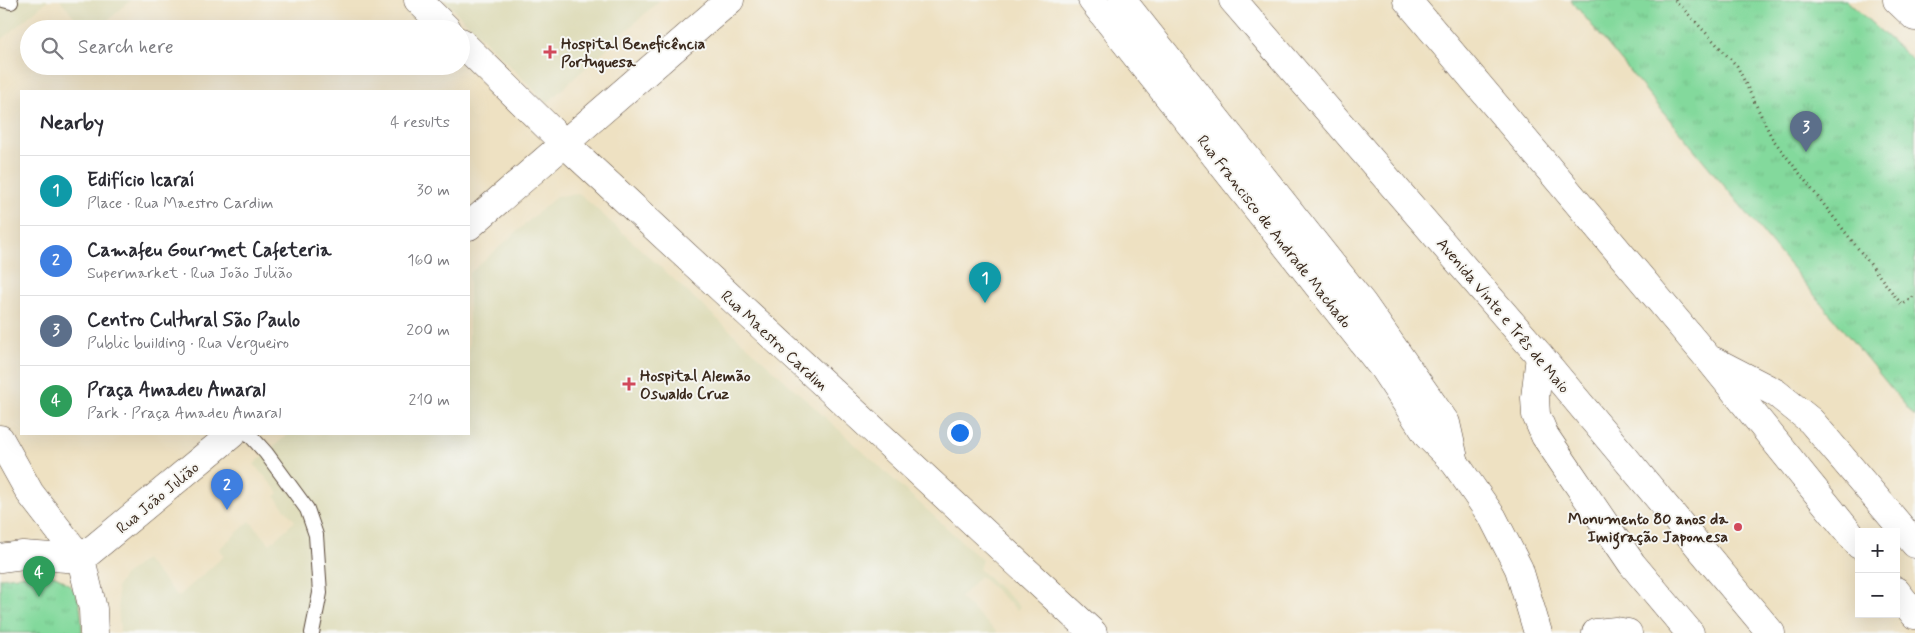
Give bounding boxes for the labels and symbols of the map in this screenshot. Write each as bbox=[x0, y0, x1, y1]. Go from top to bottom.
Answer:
place label: Hospital Beneficência Portuguesa bbox=[561, 34, 706, 74]
marker: Hospital Beneficência Portuguesa bbox=[543, 45, 557, 59]
pin: 3 bbox=[1790, 111, 1822, 152]
street label: Rua Francisco de Andrade Machado bbox=[1192, 131, 1356, 333]
street label: Avenida Vinte e Três de Maio bbox=[1431, 234, 1574, 398]
pin: 1 bbox=[969, 262, 1001, 303]
street label: Rua Maestro Cardim bbox=[716, 286, 832, 396]
place label: Hospital Alemão Oswaldo Cruz bbox=[640, 366, 751, 405]
marker: Hospital Alemão Oswaldo Cruz bbox=[622, 377, 636, 391]
your location bbox=[947, 420, 973, 446]
street label: Rua João Julião bbox=[112, 457, 204, 539]
pin: 2 bbox=[211, 469, 243, 510]
place label: Monumento 80 anos da Imigração Japonesa bbox=[1568, 509, 1728, 550]
marker: Monumento 80 anos da Imigração Japonesa bbox=[1732, 521, 1744, 533]
pin: 4 bbox=[23, 556, 55, 597]

